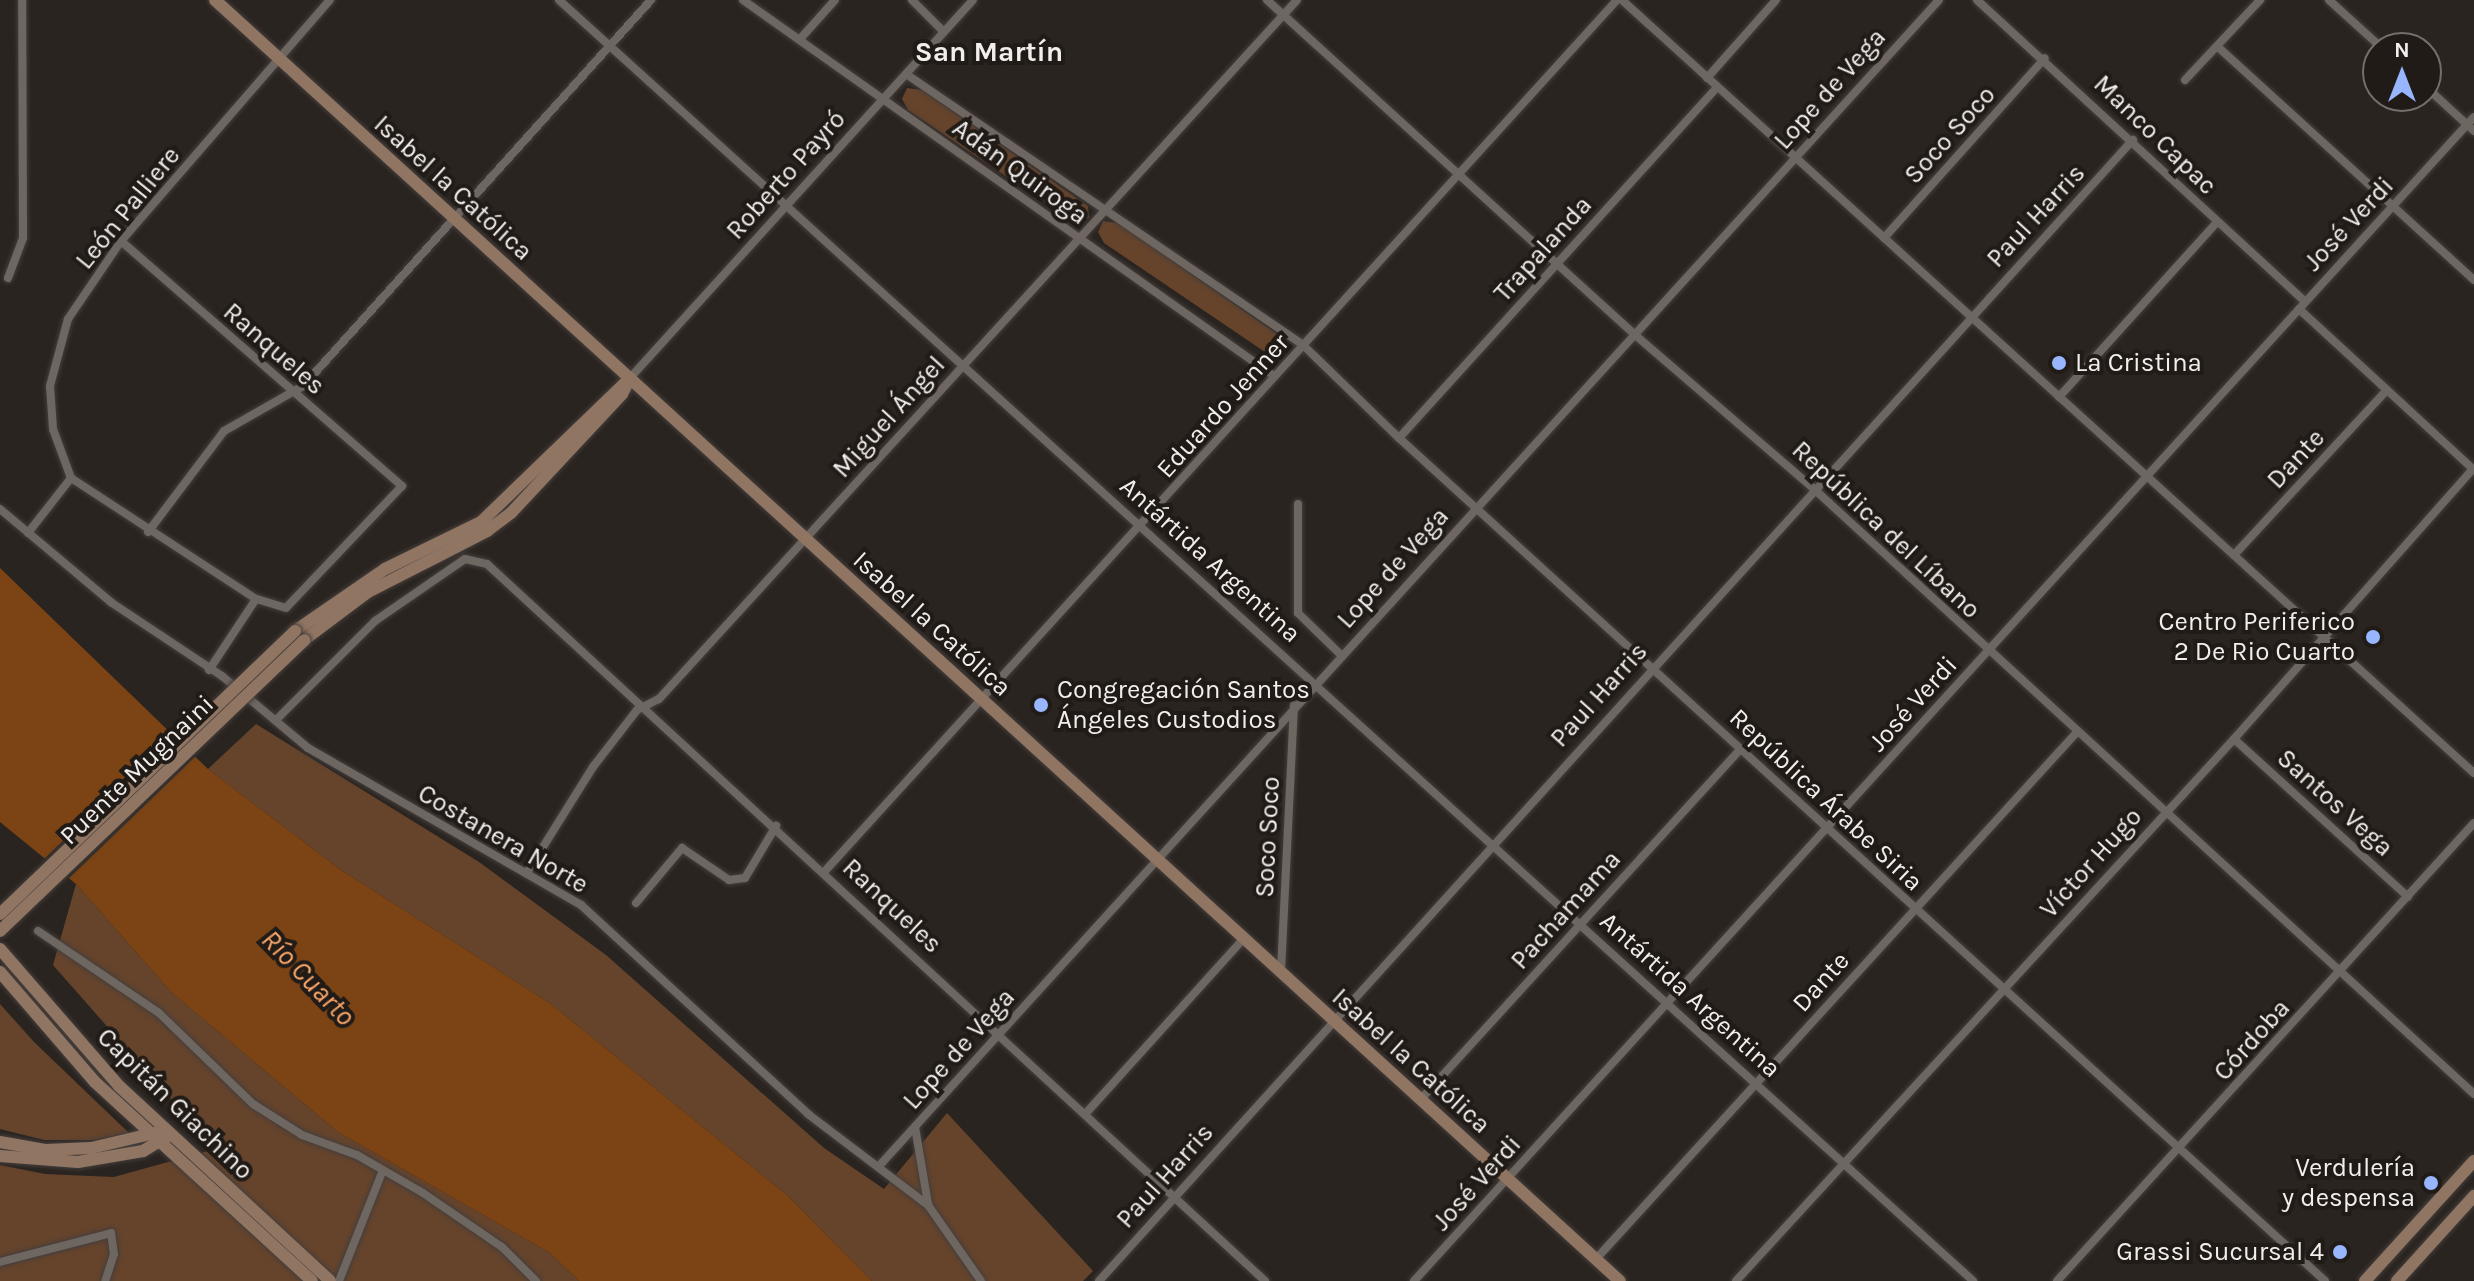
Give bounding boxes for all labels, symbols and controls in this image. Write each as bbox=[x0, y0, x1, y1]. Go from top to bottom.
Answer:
street label: Lope de Vega bbox=[1768, 22, 1892, 156]
north arrow bbox=[2362, 32, 2442, 112]
district label: San Martín bbox=[915, 35, 1063, 69]
text: N bbox=[2394, 37, 2410, 63]
street label: Manco Capac bbox=[2087, 69, 2223, 201]
street label: Soco Soco bbox=[1898, 79, 2002, 191]
street label: Roberto Payró bbox=[720, 104, 852, 246]
street label: Isabel la Católica bbox=[367, 109, 539, 267]
street label: Adán Quiroga bbox=[946, 112, 1094, 232]
street label: León Palliere bbox=[69, 140, 187, 276]
street label: Paul Harris bbox=[1980, 158, 2092, 274]
street label: José Verdi bbox=[2297, 170, 2401, 278]
street label: Trapalanda bbox=[1487, 190, 1599, 308]
street label: Ranqueles bbox=[217, 296, 331, 402]
street label: Eduardo Jenner bbox=[1150, 327, 1296, 485]
place label: La Cristina bbox=[2075, 347, 2202, 379]
street label: Miguel Ángel bbox=[826, 350, 952, 484]
marker: La Cristina bbox=[2050, 354, 2068, 372]
street label: Dante bbox=[2261, 423, 2331, 495]
street label: República del Líbano bbox=[1785, 435, 1987, 625]
street label: Antártida Argentina bbox=[1113, 471, 1307, 649]
street label: Lope de Vega bbox=[1331, 501, 1455, 635]
street label: Isabel la Católica bbox=[846, 545, 1018, 703]
place label: Centro Periferico 2 De Rio Cuarto bbox=[2159, 606, 2355, 668]
marker: Centro Periferico 2 De Rio Cuarto bbox=[2362, 626, 2384, 648]
street label: Paul Harris bbox=[1544, 636, 1654, 754]
street label: José Verdi bbox=[1862, 650, 1964, 758]
place label: Congregación Santos Ángeles Custodios bbox=[1057, 674, 1310, 736]
street label: Puente Mugnaini bbox=[53, 689, 221, 851]
marker: Congregación Santos Ángeles Custodios bbox=[1032, 696, 1050, 714]
street label: República Árabe Siria bbox=[1723, 702, 1929, 898]
street label: Santos Vega bbox=[2270, 743, 2400, 863]
street label: Soco Soco bbox=[1249, 776, 1287, 898]
street label: Costanera Norte bbox=[412, 778, 594, 900]
street label: Víctor Hugo bbox=[2033, 802, 2149, 924]
street label: Pachamama bbox=[1504, 844, 1628, 976]
street label: Ranqueles bbox=[836, 852, 948, 960]
street label: Antártida Argentina bbox=[1593, 906, 1787, 1084]
water label: Río Cuarto bbox=[254, 923, 362, 1033]
street label: Dante bbox=[1786, 945, 1856, 1019]
street label: Lope de Vega bbox=[897, 982, 1021, 1116]
street label: Isabel la Católica bbox=[1325, 982, 1497, 1140]
street label: Córdoba bbox=[2207, 993, 2297, 1087]
street label: Capitán Giachino bbox=[91, 1022, 259, 1186]
street label: Paul Harris bbox=[1110, 1117, 1220, 1235]
street label: José Verdi bbox=[1426, 1129, 1528, 1237]
place label: Verdulería y despensa bbox=[2282, 1152, 2415, 1214]
marker: Verdulería y despensa bbox=[2422, 1174, 2440, 1192]
place label: Grassi Sucursal 4 bbox=[2116, 1236, 2324, 1268]
marker: Grassi Sucursal 4 bbox=[2331, 1243, 2349, 1261]

